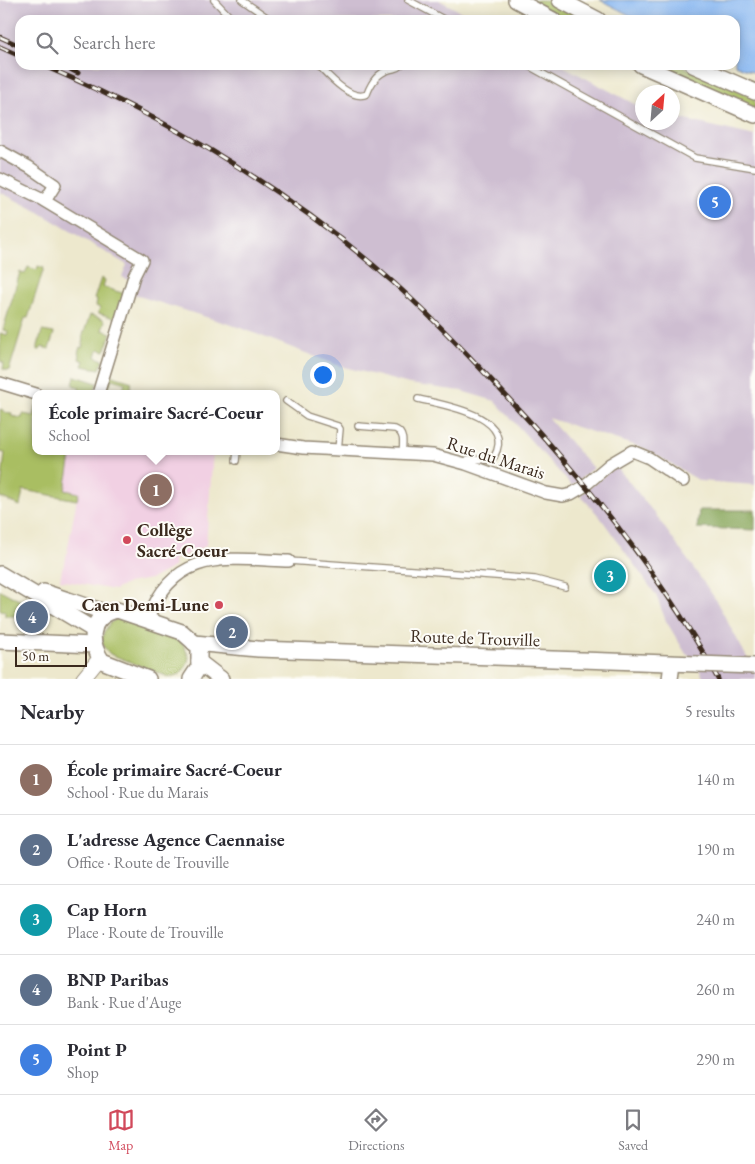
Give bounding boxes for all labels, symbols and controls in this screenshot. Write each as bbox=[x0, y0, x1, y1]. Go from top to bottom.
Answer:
search box bbox=[15, 15, 740, 70]
icon: search bbox=[33, 29, 61, 57]
text: Search here bbox=[73, 30, 155, 55]
north arrow bbox=[635, 85, 680, 130]
pin: 5 bbox=[699, 183, 731, 221]
your location bbox=[310, 362, 336, 388]
popup bbox=[32, 390, 280, 455]
text: École primaire Sacré-Coeur bbox=[49, 400, 263, 425]
text: School bbox=[49, 425, 90, 446]
street label: Rue du Marais bbox=[444, 431, 548, 484]
pin: 1 bbox=[140, 471, 172, 509]
place label: Collège Sacré-Coeur bbox=[137, 518, 229, 562]
marker: Collège Sacré-Coeur bbox=[121, 534, 133, 546]
pin: 3 bbox=[594, 557, 626, 595]
place label: Caen Demi-Lune bbox=[82, 593, 209, 616]
pin: 4 bbox=[16, 598, 48, 636]
marker: Caen Demi-Lune bbox=[213, 599, 225, 611]
pin: 2 bbox=[216, 613, 248, 651]
street label: Route de Trouville bbox=[410, 624, 540, 651]
scale bar bbox=[15, 644, 88, 667]
text: 50 m bbox=[22, 647, 49, 665]
text: Nearby bbox=[20, 698, 84, 725]
text: 5 results bbox=[685, 701, 735, 722]
text: École primaire Sacré-Coeur bbox=[67, 757, 282, 782]
text: 1 bbox=[32, 769, 40, 790]
text: 140 m bbox=[696, 769, 735, 790]
text: School · Rue du Marais bbox=[67, 782, 209, 803]
text: L'adresse Agence Caennaise bbox=[67, 827, 285, 852]
text: 2 bbox=[32, 839, 40, 860]
text: 190 m bbox=[696, 839, 735, 860]
text: Office · Route de Trouville bbox=[67, 852, 229, 873]
text: Cap Horn bbox=[67, 897, 147, 922]
text: 3 bbox=[32, 909, 40, 930]
text: 240 m bbox=[696, 909, 735, 930]
text: Place · Route de Trouville bbox=[67, 922, 224, 943]
text: BNP Paribas bbox=[67, 967, 169, 992]
text: 4 bbox=[32, 979, 40, 1000]
text: 260 m bbox=[696, 979, 735, 1000]
text: Bank · Rue d'Auge bbox=[67, 992, 182, 1013]
text: Point P bbox=[67, 1037, 127, 1062]
text: 5 bbox=[32, 1049, 40, 1070]
text: 290 m bbox=[696, 1049, 735, 1070]
text: Shop bbox=[67, 1062, 99, 1083]
tab: Map bbox=[107, 1106, 135, 1154]
tab: Directions bbox=[348, 1106, 405, 1154]
tab: Saved bbox=[618, 1106, 648, 1154]

